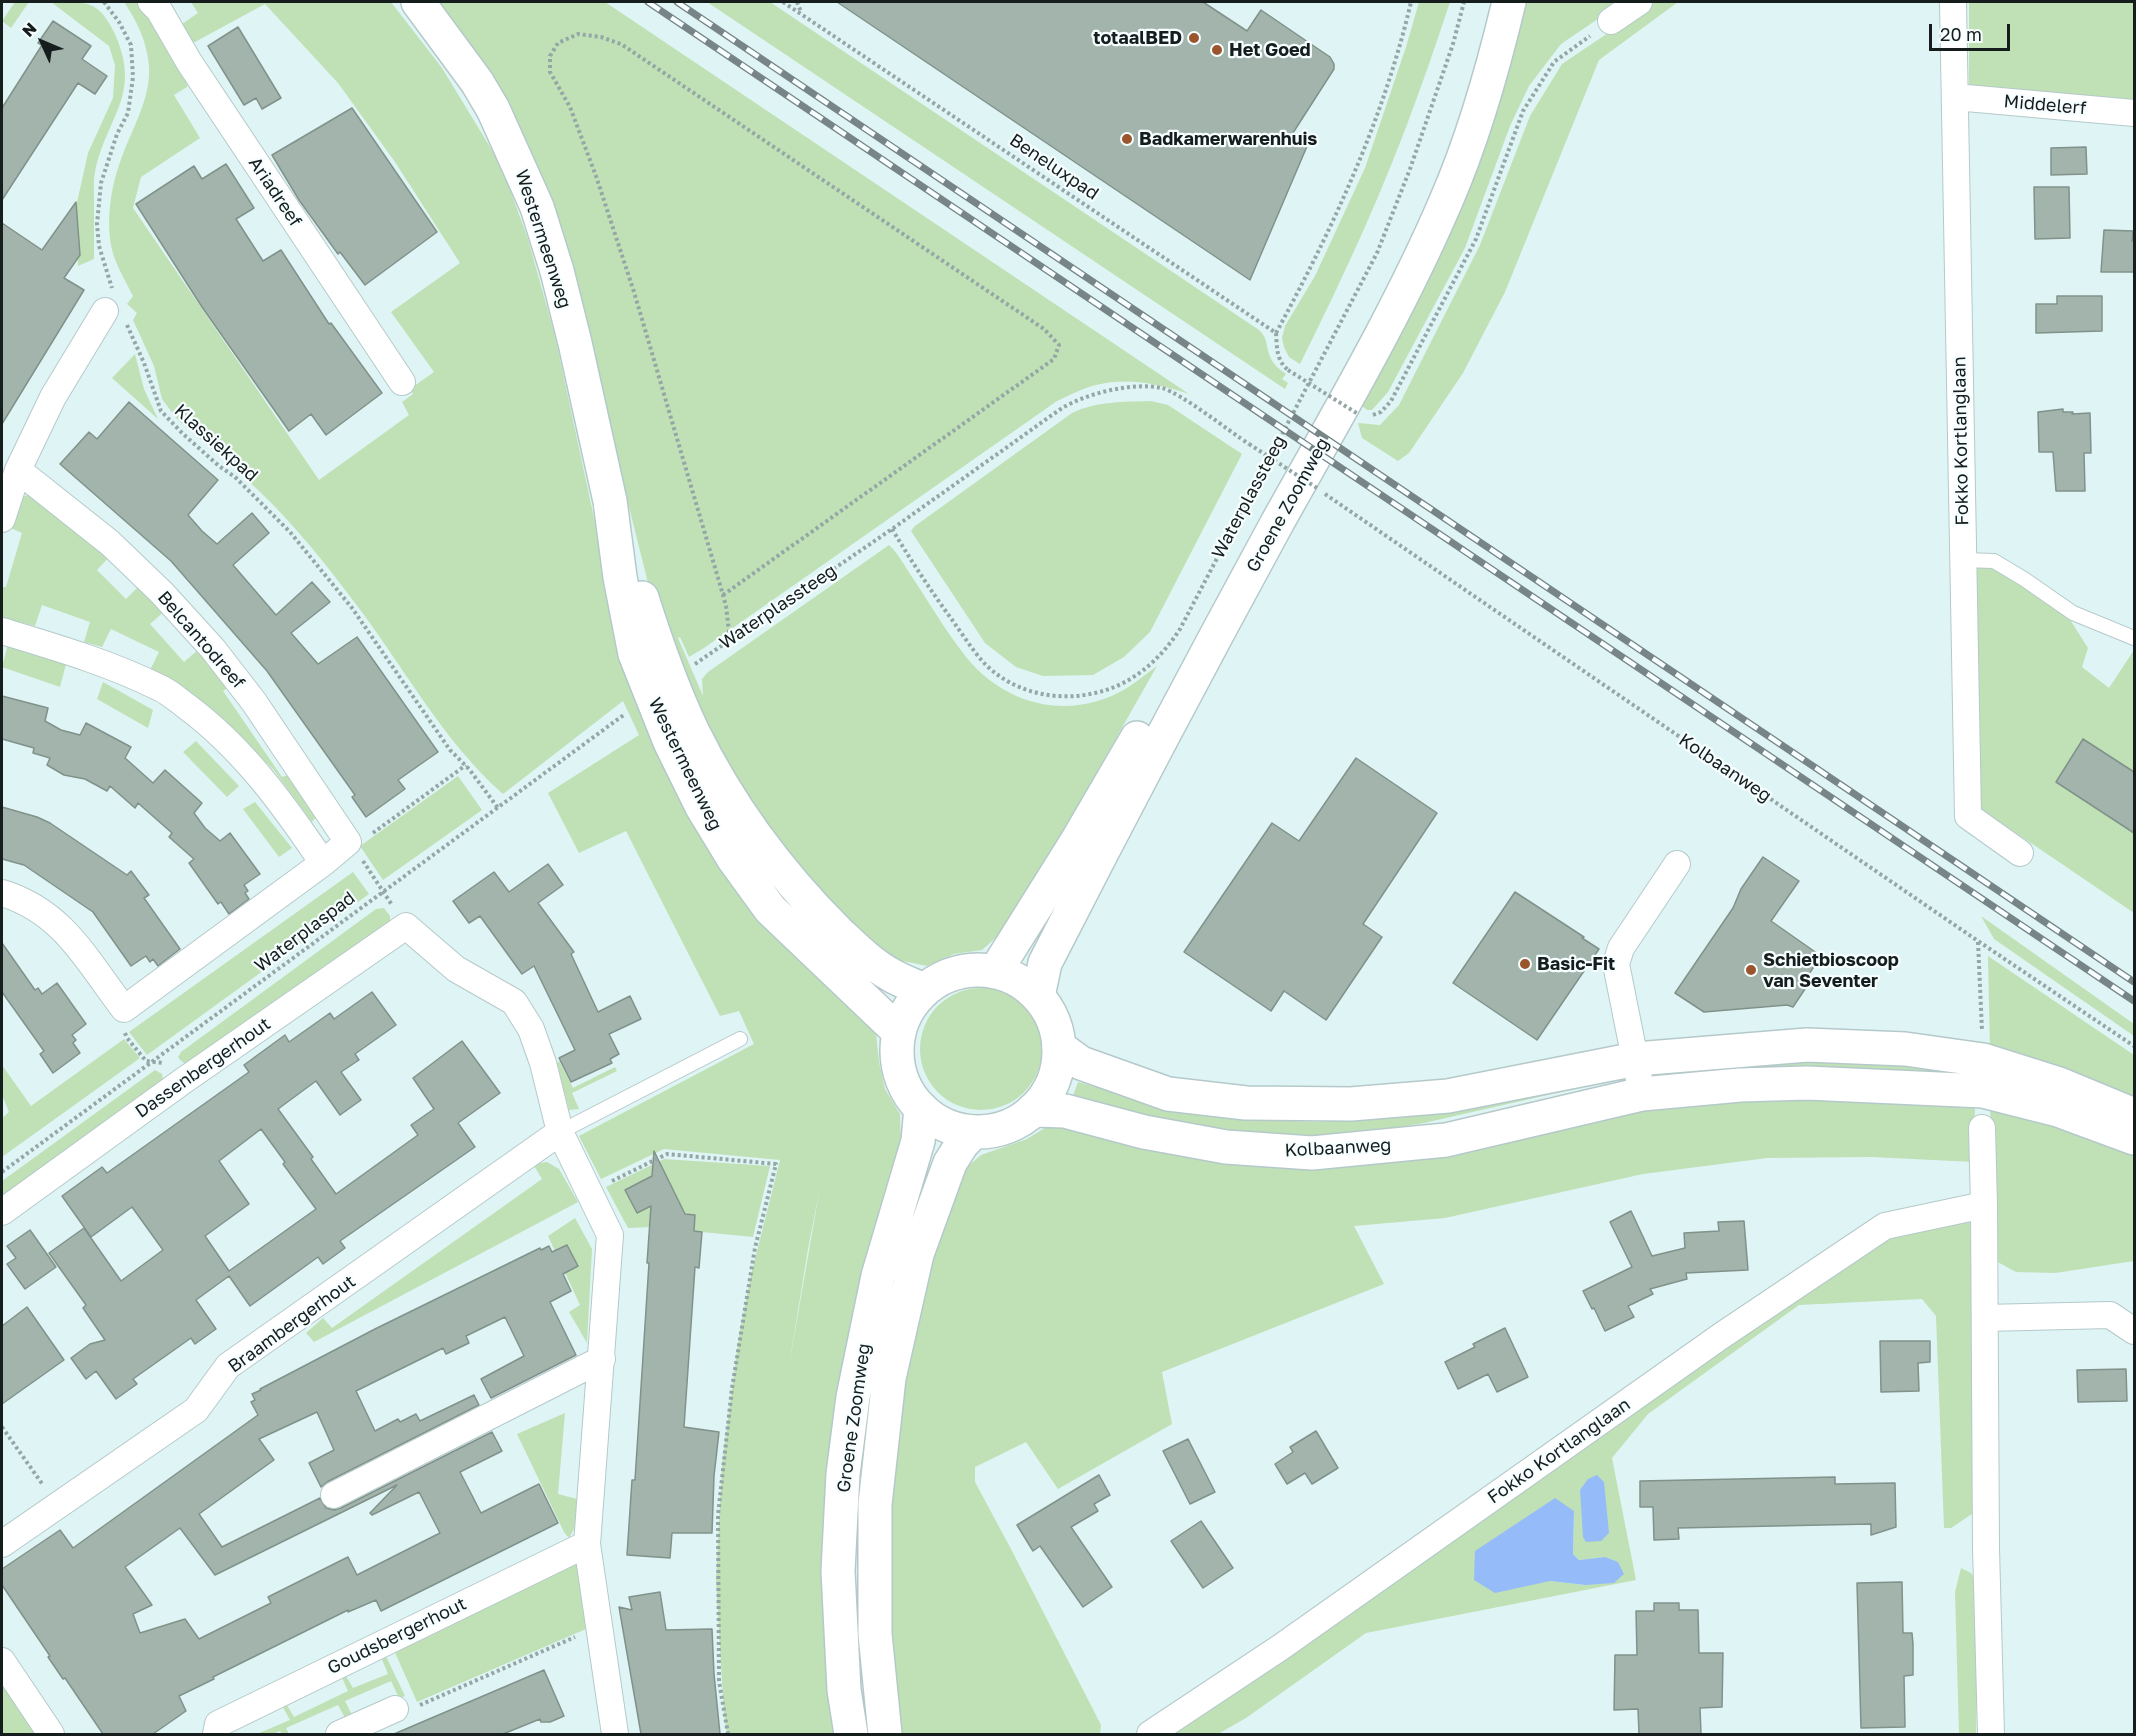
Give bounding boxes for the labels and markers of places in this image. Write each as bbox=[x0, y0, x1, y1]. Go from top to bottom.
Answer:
place label: totaalBED bbox=[1093, 27, 1182, 49]
marker: totaalBED bbox=[1187, 31, 1201, 45]
place label: Het Goed bbox=[1229, 39, 1311, 61]
marker: Het Goed bbox=[1210, 43, 1224, 57]
place label: Badkamerwarenhuis bbox=[1139, 128, 1317, 150]
marker: Badkamerwarenhuis bbox=[1120, 132, 1134, 146]
place label: Schietbioscoop van Seventer bbox=[1763, 949, 1899, 992]
place label: Basic-Fit bbox=[1537, 953, 1615, 975]
marker: Basic-Fit bbox=[1518, 957, 1532, 971]
marker: Schietbioscoop van Seventer bbox=[1744, 963, 1758, 977]

